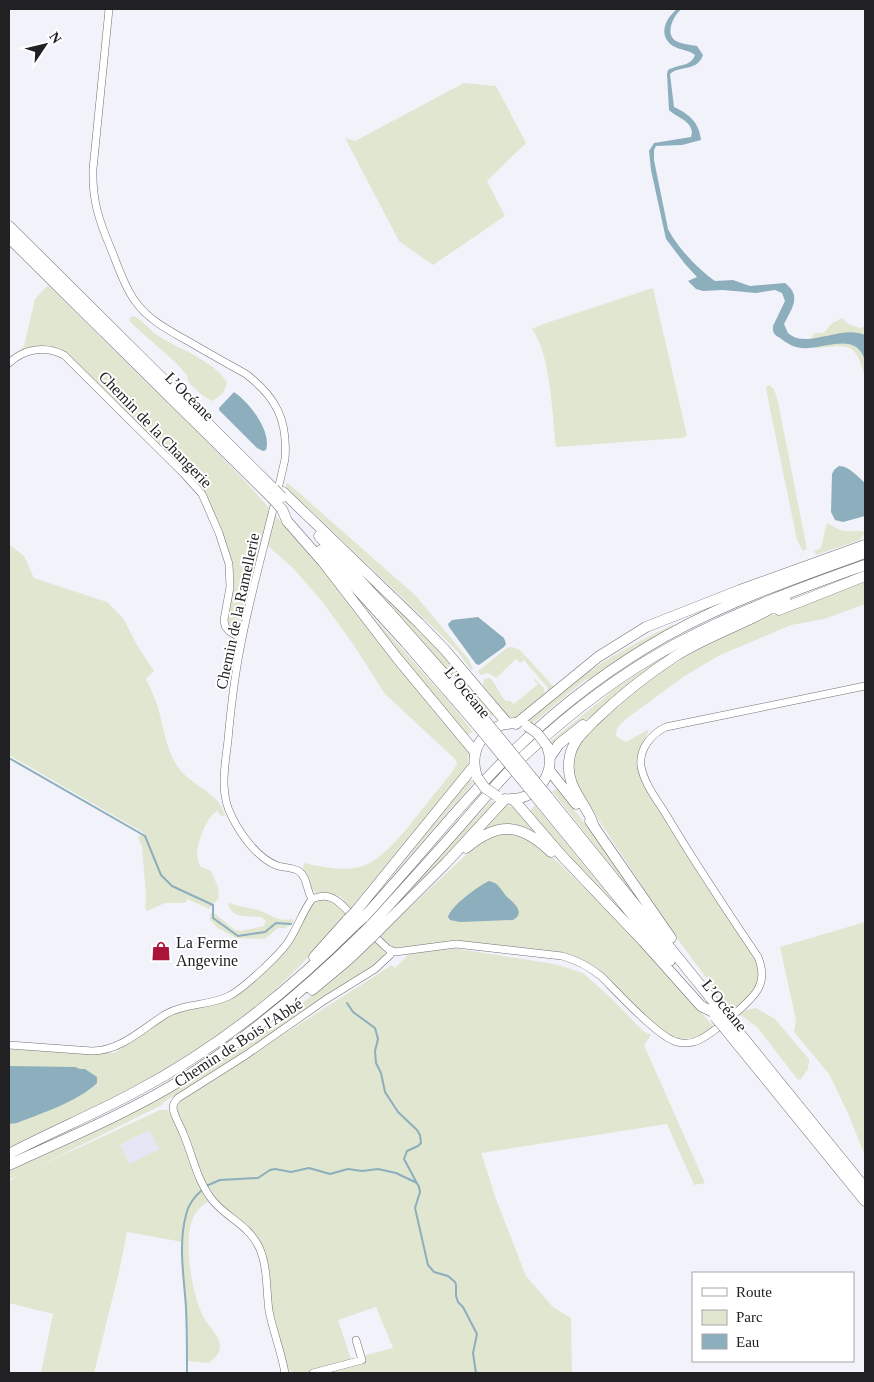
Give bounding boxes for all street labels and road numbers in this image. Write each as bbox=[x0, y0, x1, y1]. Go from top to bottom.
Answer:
street label: Chemin de la Changerie bbox=[95, 368, 216, 492]
street label: L’Océane bbox=[162, 369, 217, 424]
street label: Chemin de la Ramellerie bbox=[213, 531, 262, 691]
street label: L’Océane bbox=[441, 663, 494, 721]
street label: L’Océane bbox=[699, 976, 751, 1035]
street label: Chemin de Bois l'Abbé bbox=[171, 995, 305, 1090]

